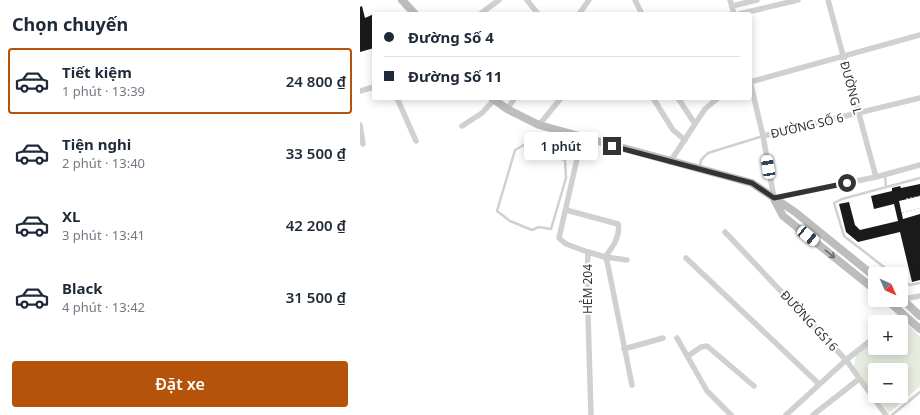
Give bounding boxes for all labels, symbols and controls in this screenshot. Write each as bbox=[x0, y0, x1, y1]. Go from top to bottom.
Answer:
text: Chọn chuyến bbox=[12, 12, 128, 36]
text: Đường Số 4 bbox=[408, 27, 494, 47]
street label: ĐƯỜNG L bbox=[836, 59, 867, 116]
text: Tiết kiệm bbox=[62, 62, 132, 82]
icon: car bbox=[14, 63, 50, 99]
text: Đường Số 11 bbox=[408, 66, 502, 86]
text: 24 800 ₫ bbox=[286, 71, 346, 91]
text: 1 phút · 13:39 bbox=[62, 82, 145, 100]
street label: ĐƯỜNG SỐ 6 bbox=[769, 109, 845, 142]
callout: 1 phút bbox=[524, 132, 598, 160]
text: Tiện nghi bbox=[62, 134, 131, 154]
icon: car bbox=[14, 135, 50, 171]
text: 1 phút bbox=[541, 137, 581, 155]
route end bbox=[603, 137, 621, 155]
text: 33 500 ₫ bbox=[286, 143, 346, 163]
text: 2 phút · 13:40 bbox=[62, 154, 145, 172]
car bbox=[760, 154, 776, 180]
route start bbox=[838, 174, 856, 192]
text: XL bbox=[62, 206, 80, 226]
icon: car bbox=[14, 207, 50, 243]
text: 42 200 ₫ bbox=[286, 215, 346, 235]
car bbox=[795, 224, 821, 248]
text: 3 phút · 13:41 bbox=[62, 226, 145, 244]
one-way arrow bbox=[825, 250, 836, 259]
street label: HẺM 204 bbox=[579, 264, 596, 314]
north arrow bbox=[868, 267, 908, 307]
map controls bbox=[868, 267, 908, 403]
text: Black bbox=[62, 278, 102, 298]
icon: car bbox=[14, 279, 50, 315]
text: 31 500 ₫ bbox=[286, 287, 346, 307]
street label: ĐƯỜNG GS16 bbox=[777, 287, 842, 355]
text: 4 phút · 13:42 bbox=[62, 298, 145, 316]
button: + bbox=[868, 315, 908, 355]
button: Đặt xe bbox=[12, 361, 348, 407]
button: − bbox=[868, 363, 908, 403]

